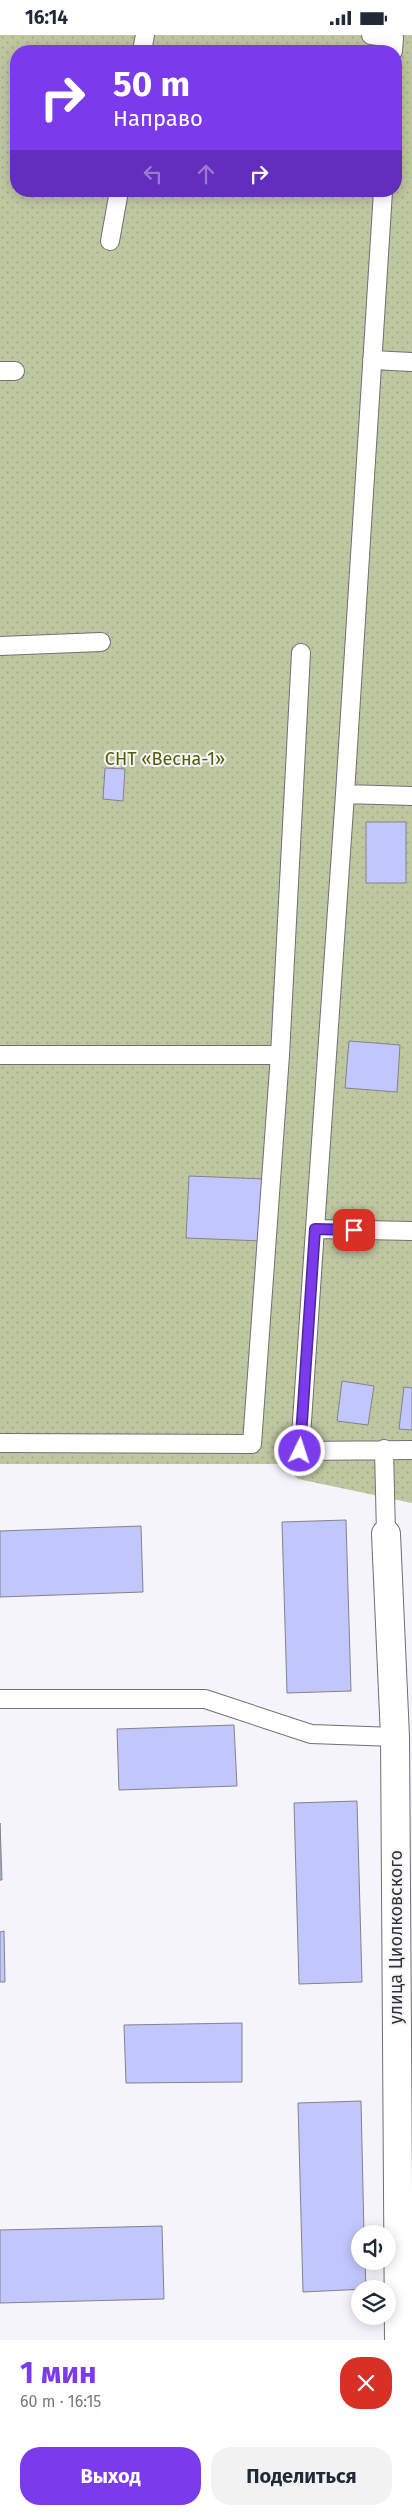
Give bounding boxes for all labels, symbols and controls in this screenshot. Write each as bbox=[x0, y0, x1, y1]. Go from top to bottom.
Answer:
text: 16:14 bbox=[25, 6, 68, 29]
text: 50 m bbox=[113, 63, 190, 105]
icon: right bbox=[30, 65, 95, 130]
text: Направо bbox=[113, 105, 203, 132]
icon: left bbox=[139, 160, 167, 188]
icon: ahead bbox=[192, 160, 220, 188]
icon: right bbox=[245, 160, 273, 188]
park label: СНТ «Весна-1» bbox=[105, 748, 225, 770]
pin bbox=[333, 1209, 375, 1251]
icon: arrive bbox=[340, 1216, 368, 1244]
position arrow bbox=[273, 1424, 325, 1476]
street label: улица Циолковского bbox=[385, 1850, 407, 2024]
map controls bbox=[351, 2225, 396, 2325]
button: sound bbox=[351, 2225, 396, 2270]
button: layers bbox=[351, 2280, 396, 2325]
text: 1 мин bbox=[20, 2355, 97, 2391]
button: close bbox=[340, 2357, 392, 2409]
text: 60 m · 16:15 bbox=[20, 2392, 101, 2411]
button: Выход bbox=[20, 2447, 201, 2505]
button: Поделиться bbox=[211, 2447, 392, 2505]

